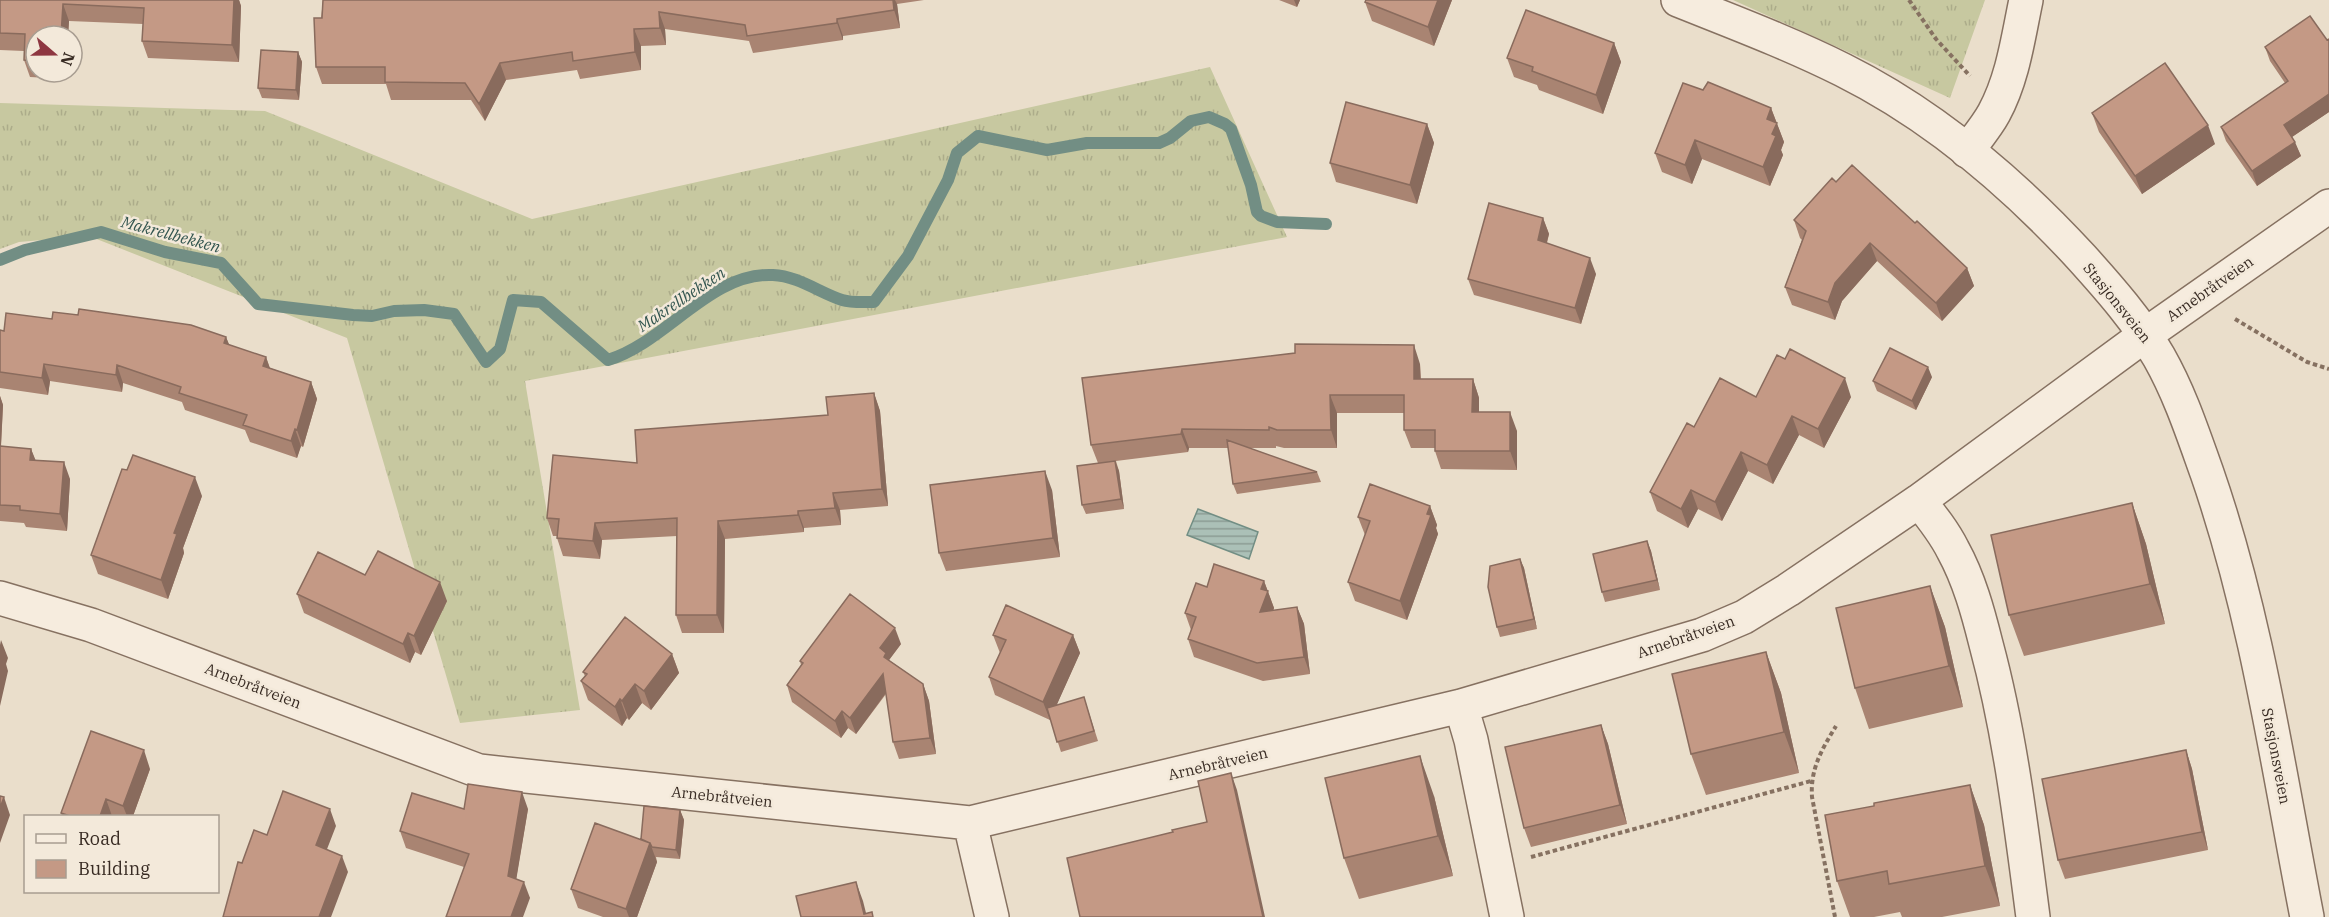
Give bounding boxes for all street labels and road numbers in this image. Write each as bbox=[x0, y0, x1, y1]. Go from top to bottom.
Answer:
street label: Arnebråtveien bbox=[2163, 251, 2257, 326]
street label: Stasjonsveien bbox=[2079, 259, 2156, 347]
street label: Arnebråtveien bbox=[1635, 611, 1737, 662]
street label: Arnebråtveien bbox=[202, 658, 304, 713]
street label: Stasjonsveien bbox=[2258, 706, 2295, 806]
street label: Arnebråtveien bbox=[1166, 743, 1270, 784]
street label: Arnebråtveien bbox=[670, 782, 774, 811]

